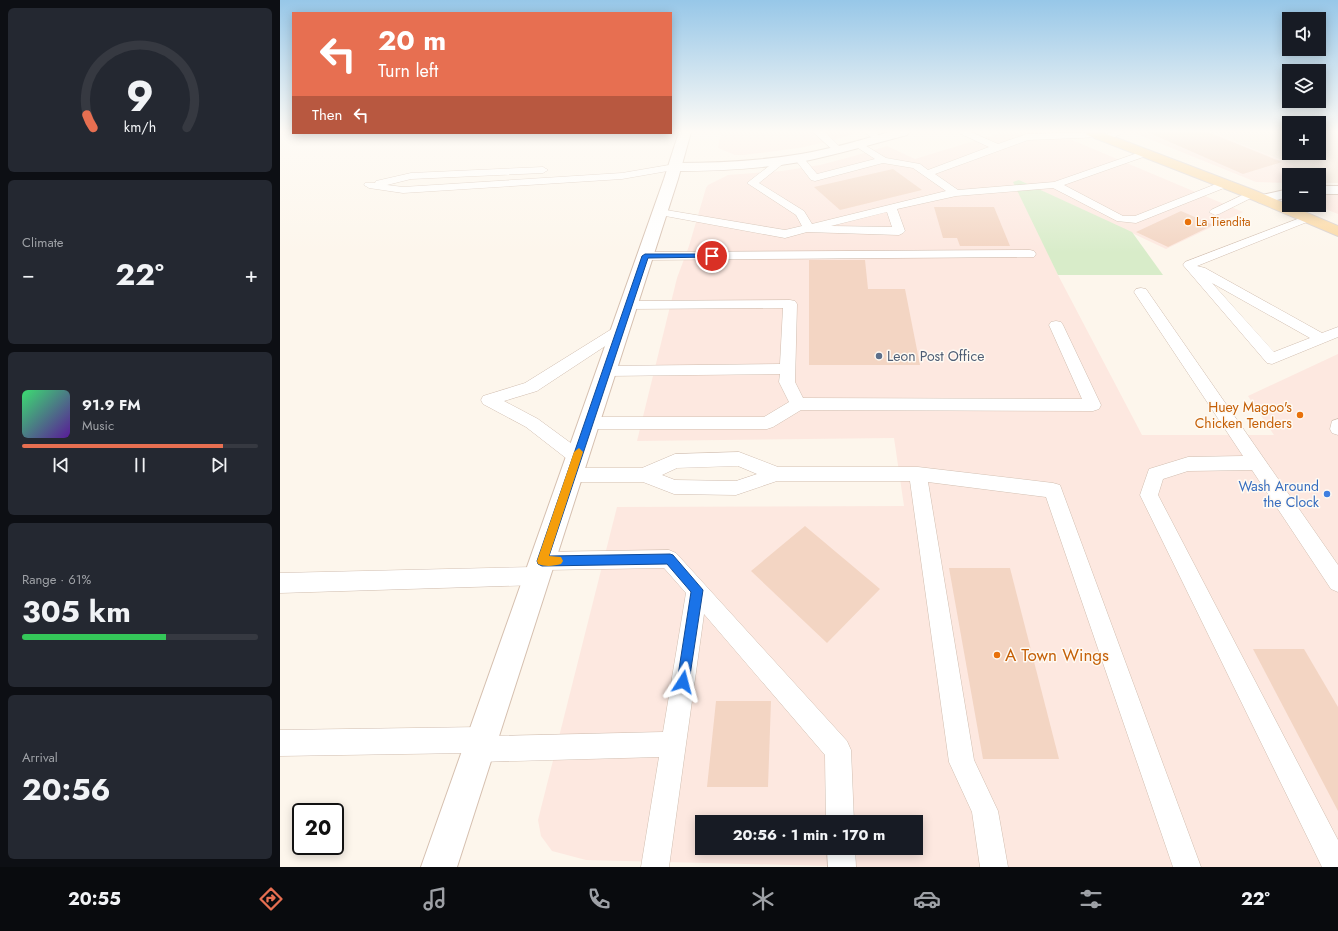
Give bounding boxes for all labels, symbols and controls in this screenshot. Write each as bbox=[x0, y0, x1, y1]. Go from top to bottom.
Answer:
map controls bbox=[1282, 12, 1326, 212]
button: sound bbox=[1282, 12, 1326, 56]
text: 20 m bbox=[378, 20, 446, 61]
icon: left bbox=[312, 28, 364, 80]
text: Turn left bbox=[378, 58, 438, 84]
button: layers bbox=[1282, 64, 1326, 108]
text: 9 bbox=[126, 66, 154, 127]
text: Then bbox=[312, 104, 342, 126]
icon: left bbox=[350, 104, 372, 126]
text: km/h bbox=[124, 116, 156, 136]
button: + bbox=[1282, 116, 1326, 160]
button: − bbox=[1282, 168, 1326, 212]
place label: La Tiendita bbox=[1196, 213, 1251, 231]
marker: La Tiendita bbox=[1183, 217, 1193, 227]
text: Climate bbox=[22, 233, 63, 252]
pin bbox=[695, 239, 729, 273]
icon: arrive bbox=[701, 245, 723, 267]
text: 22° bbox=[116, 253, 164, 296]
text: − bbox=[22, 258, 35, 290]
text: + bbox=[244, 258, 258, 290]
place label: Leon Post Office bbox=[887, 346, 984, 366]
marker: Leon Post Office bbox=[874, 351, 884, 361]
text: 91.9 FM bbox=[82, 394, 141, 416]
place label: Huey Magoo's Chicken Tenders bbox=[1195, 397, 1292, 433]
marker: Huey Magoo's Chicken Tenders bbox=[1295, 410, 1305, 420]
text: Music bbox=[82, 416, 114, 435]
icon: previous bbox=[50, 454, 72, 476]
icon: pause bbox=[129, 454, 151, 476]
icon: next bbox=[208, 454, 230, 476]
place label: Wash Around the Clock bbox=[1238, 476, 1320, 512]
marker: Wash Around the Clock bbox=[1322, 489, 1332, 499]
text: Range · 61% bbox=[22, 570, 91, 589]
text: 305 km bbox=[22, 590, 131, 633]
place label: A Town Wings bbox=[1005, 643, 1109, 667]
marker: A Town Wings bbox=[992, 650, 1002, 660]
position arrow bbox=[662, 661, 704, 703]
text: Arrival bbox=[22, 748, 58, 767]
text: 20:56 bbox=[22, 768, 111, 811]
speed limit sign: 20 bbox=[292, 803, 344, 855]
text: 20:56 · 1 min · 170 m bbox=[733, 824, 885, 846]
icon: directions bbox=[257, 885, 285, 913]
icon: music bbox=[421, 885, 449, 913]
icon: phone bbox=[585, 885, 613, 913]
icon: climate bbox=[749, 885, 777, 913]
icon: car bbox=[913, 885, 941, 913]
icon: filters bbox=[1077, 885, 1105, 913]
text: 20:55 bbox=[68, 886, 121, 912]
text: 22° bbox=[1241, 886, 1270, 912]

